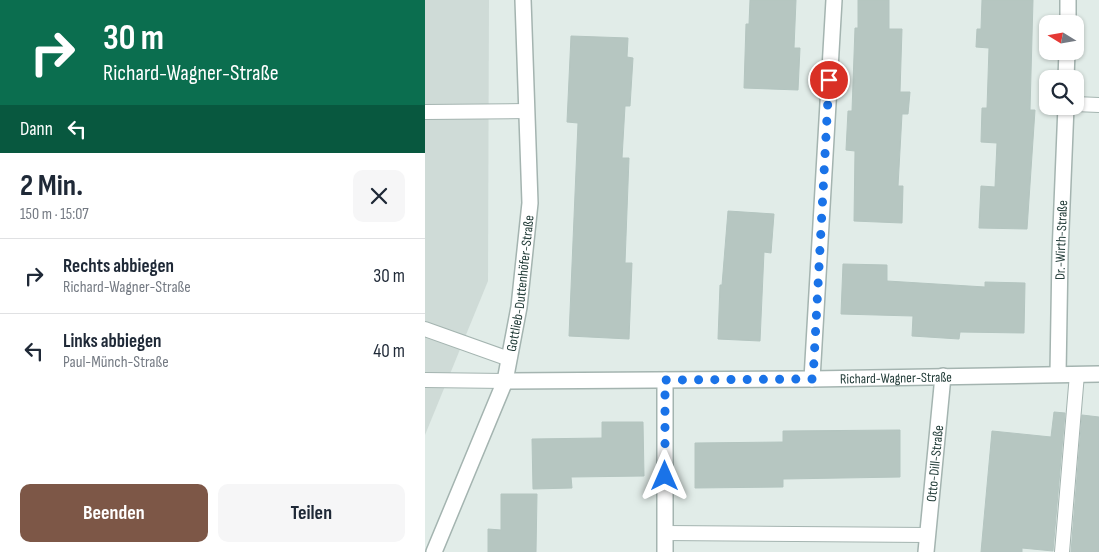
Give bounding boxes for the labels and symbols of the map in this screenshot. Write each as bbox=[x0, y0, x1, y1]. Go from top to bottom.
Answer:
north arrow bbox=[1039, 15, 1084, 60]
pin bbox=[808, 59, 850, 101]
street label: Dr.-Wirth-Straße bbox=[1051, 200, 1071, 280]
street label: Gottlieb-Duttenhöfer-Straße bbox=[502, 214, 537, 353]
street label: Richard-Wagner-Straße bbox=[840, 368, 952, 387]
street label: Otto-Dill-Straße bbox=[922, 424, 947, 503]
position arrow bbox=[638, 449, 690, 501]

